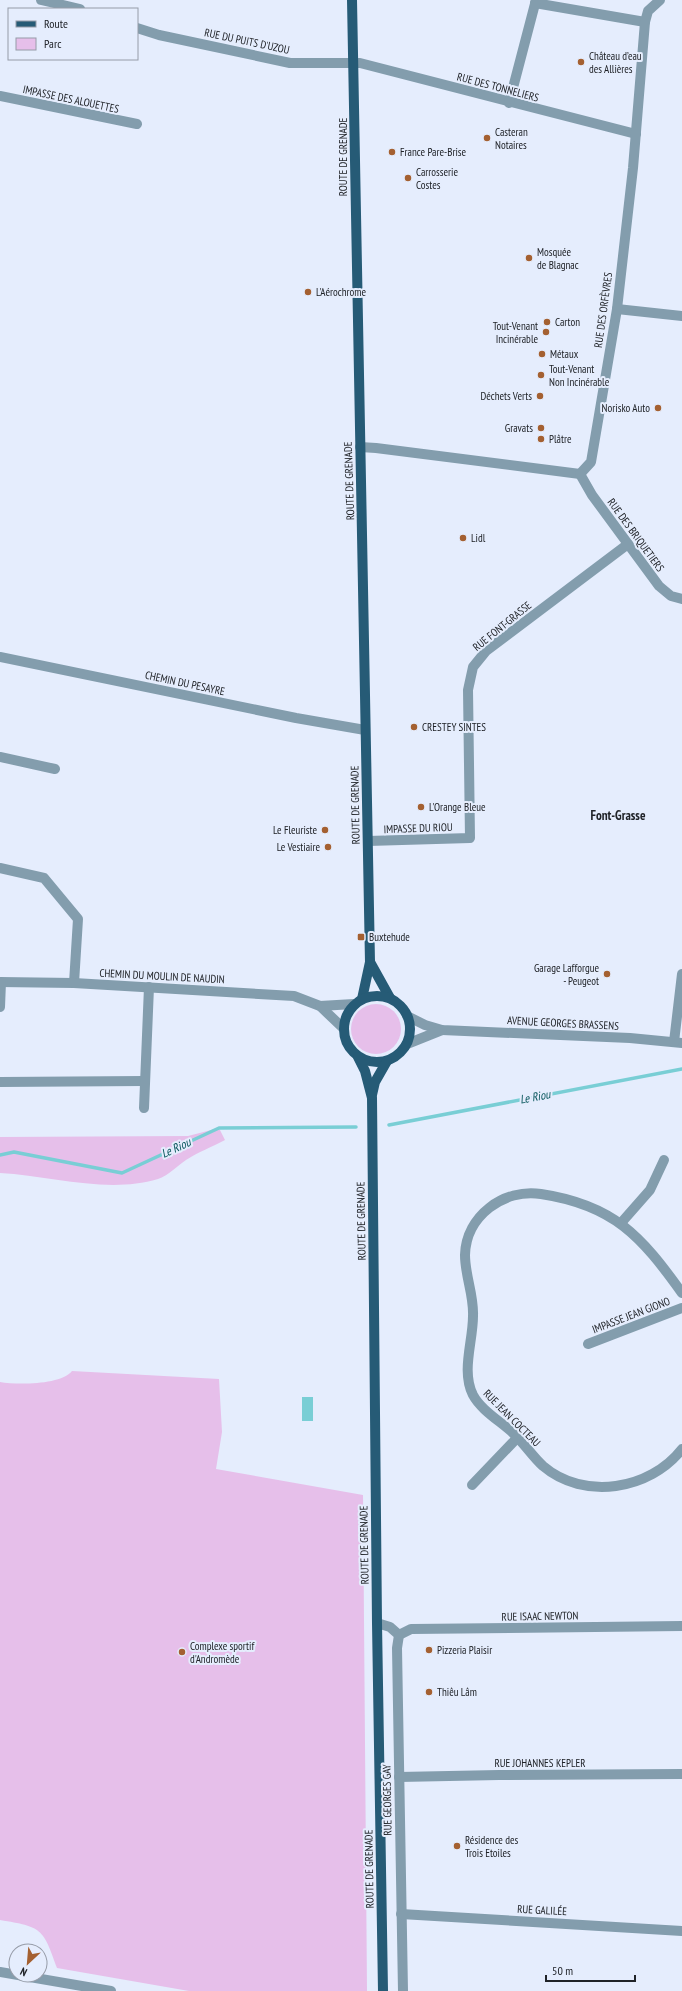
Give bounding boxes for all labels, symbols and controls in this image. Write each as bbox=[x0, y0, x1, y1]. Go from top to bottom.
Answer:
legend bbox=[8, 8, 138, 60]
text: Route bbox=[44, 16, 68, 31]
street label: RUE DU PUITS D'UZOU bbox=[203, 25, 291, 57]
text: Parc bbox=[44, 36, 62, 51]
place label: Château d’eau des Allières bbox=[589, 49, 642, 76]
marker: Château d’eau des Allières bbox=[576, 57, 586, 67]
street label: RUE DES TONNELIERS bbox=[455, 69, 541, 105]
street label: IMPASSE DES ALOUETTES bbox=[22, 82, 121, 116]
street label: ROUTE DE GRENADE bbox=[336, 117, 350, 196]
place label: Casteran Notaires bbox=[495, 125, 528, 152]
marker: Casteran Notaires bbox=[482, 133, 492, 143]
place label: France Pare-Brise bbox=[400, 145, 467, 159]
marker: France Pare-Brise bbox=[387, 147, 397, 157]
place label: Carrosserie Costes bbox=[416, 165, 458, 192]
marker: Carrosserie Costes bbox=[403, 173, 413, 183]
place label: Mosquée de Blagnac bbox=[537, 245, 579, 272]
marker: Mosquée de Blagnac bbox=[524, 253, 534, 263]
street label: RUE DES ORFÈVRES bbox=[591, 271, 615, 349]
place label: L'Aérochrome bbox=[316, 285, 366, 299]
marker: L'Aérochrome bbox=[303, 287, 313, 297]
place label: Carton bbox=[555, 315, 580, 329]
marker: Carton bbox=[542, 317, 552, 327]
place label: Tout-Venant Incinérable bbox=[493, 319, 538, 346]
marker: Tout-Venant Incinérable bbox=[541, 327, 551, 337]
place label: Métaux bbox=[550, 347, 579, 361]
marker: Métaux bbox=[537, 349, 547, 359]
place label: Tout-Venant Non Incinérable bbox=[549, 362, 610, 389]
marker: Tout-Venant Non Incinérable bbox=[536, 370, 546, 380]
place label: Déchets Verts bbox=[481, 389, 532, 403]
marker: Déchets Verts bbox=[535, 391, 545, 401]
place label: Norisko Auto bbox=[602, 401, 650, 415]
marker: Norisko Auto bbox=[653, 403, 663, 413]
place label: Gravats bbox=[505, 421, 533, 435]
marker: Gravats bbox=[536, 423, 546, 433]
place label: Plâtre bbox=[549, 432, 572, 446]
marker: Plâtre bbox=[536, 434, 546, 444]
street label: ROUTE DE GRENADE bbox=[341, 441, 357, 521]
street label: RUE DES BRIQUETIERS bbox=[605, 496, 667, 575]
place label: Lidl bbox=[471, 531, 486, 545]
marker: Lidl bbox=[458, 533, 468, 543]
street label: RUE FONT-GRASSE bbox=[470, 598, 534, 654]
street label: CHEMIN DU PESAYRE bbox=[144, 668, 226, 698]
place label: CRESTEY SINTES bbox=[422, 720, 486, 734]
marker: CRESTEY SINTES bbox=[409, 722, 419, 732]
street label: ROUTE DE GRENADE bbox=[347, 765, 363, 844]
place label: L'Orange Bleue bbox=[429, 800, 486, 814]
marker: L'Orange Bleue bbox=[416, 802, 426, 812]
district label: Font-Grasse bbox=[591, 807, 646, 824]
street label: IMPASSE DU RIOU bbox=[383, 820, 453, 836]
place label: Le Fleuriste bbox=[273, 823, 317, 837]
marker: Le Fleuriste bbox=[320, 825, 330, 835]
place label: Le Vestiaire bbox=[277, 840, 320, 854]
marker: Le Vestiaire bbox=[323, 842, 333, 852]
place label: Buxtehude bbox=[369, 930, 410, 944]
marker: Buxtehude bbox=[356, 932, 366, 942]
place label: Garage Lafforgue - Peugeot bbox=[534, 961, 599, 988]
street label: CHEMIN DU MOULIN DE NAUDIN bbox=[99, 966, 225, 986]
marker: Garage Lafforgue - Peugeot bbox=[602, 969, 612, 979]
street label: AVENUE GEORGES BRASSENS bbox=[507, 1013, 619, 1033]
water label: Le Riou bbox=[518, 1086, 552, 1107]
water label: Le Riou bbox=[159, 1134, 194, 1161]
street label: ROUTE DE GRENADE bbox=[353, 1181, 369, 1260]
street label: IMPASSE JEAN GIONO bbox=[590, 1294, 672, 1336]
street label: RUE JEAN COCTEAU bbox=[481, 1387, 544, 1450]
street label: ROUTE DE GRENADE bbox=[356, 1505, 372, 1584]
street label: RUE ISAAC NEWTON bbox=[501, 1608, 579, 1624]
place label: Complexe sportif d'Andromède bbox=[190, 1639, 255, 1666]
place label: Pizzeria Plaisir bbox=[437, 1643, 492, 1657]
marker: Pizzeria Plaisir bbox=[424, 1645, 434, 1655]
marker: Complexe sportif d'Andromède bbox=[177, 1647, 187, 1657]
place label: Thiêu Lâm bbox=[437, 1685, 477, 1699]
marker: Thiêu Lâm bbox=[424, 1687, 434, 1697]
street label: RUE JOHANNES KEPLER bbox=[494, 1756, 586, 1770]
street label: RUE GEORGES GAY bbox=[379, 1764, 395, 1836]
street label: ROUTE DE GRENADE bbox=[361, 1829, 377, 1908]
place label: Résidence des Trois Etoiles bbox=[465, 1833, 519, 1860]
marker: Résidence des Trois Etoiles bbox=[452, 1841, 462, 1851]
street label: RUE GALILÉE bbox=[517, 1902, 568, 1918]
north arrow bbox=[8, 1943, 48, 1983]
scale bar bbox=[546, 1957, 635, 1983]
text: 50 m bbox=[552, 1963, 573, 1978]
text: N bbox=[18, 1964, 29, 1980]

